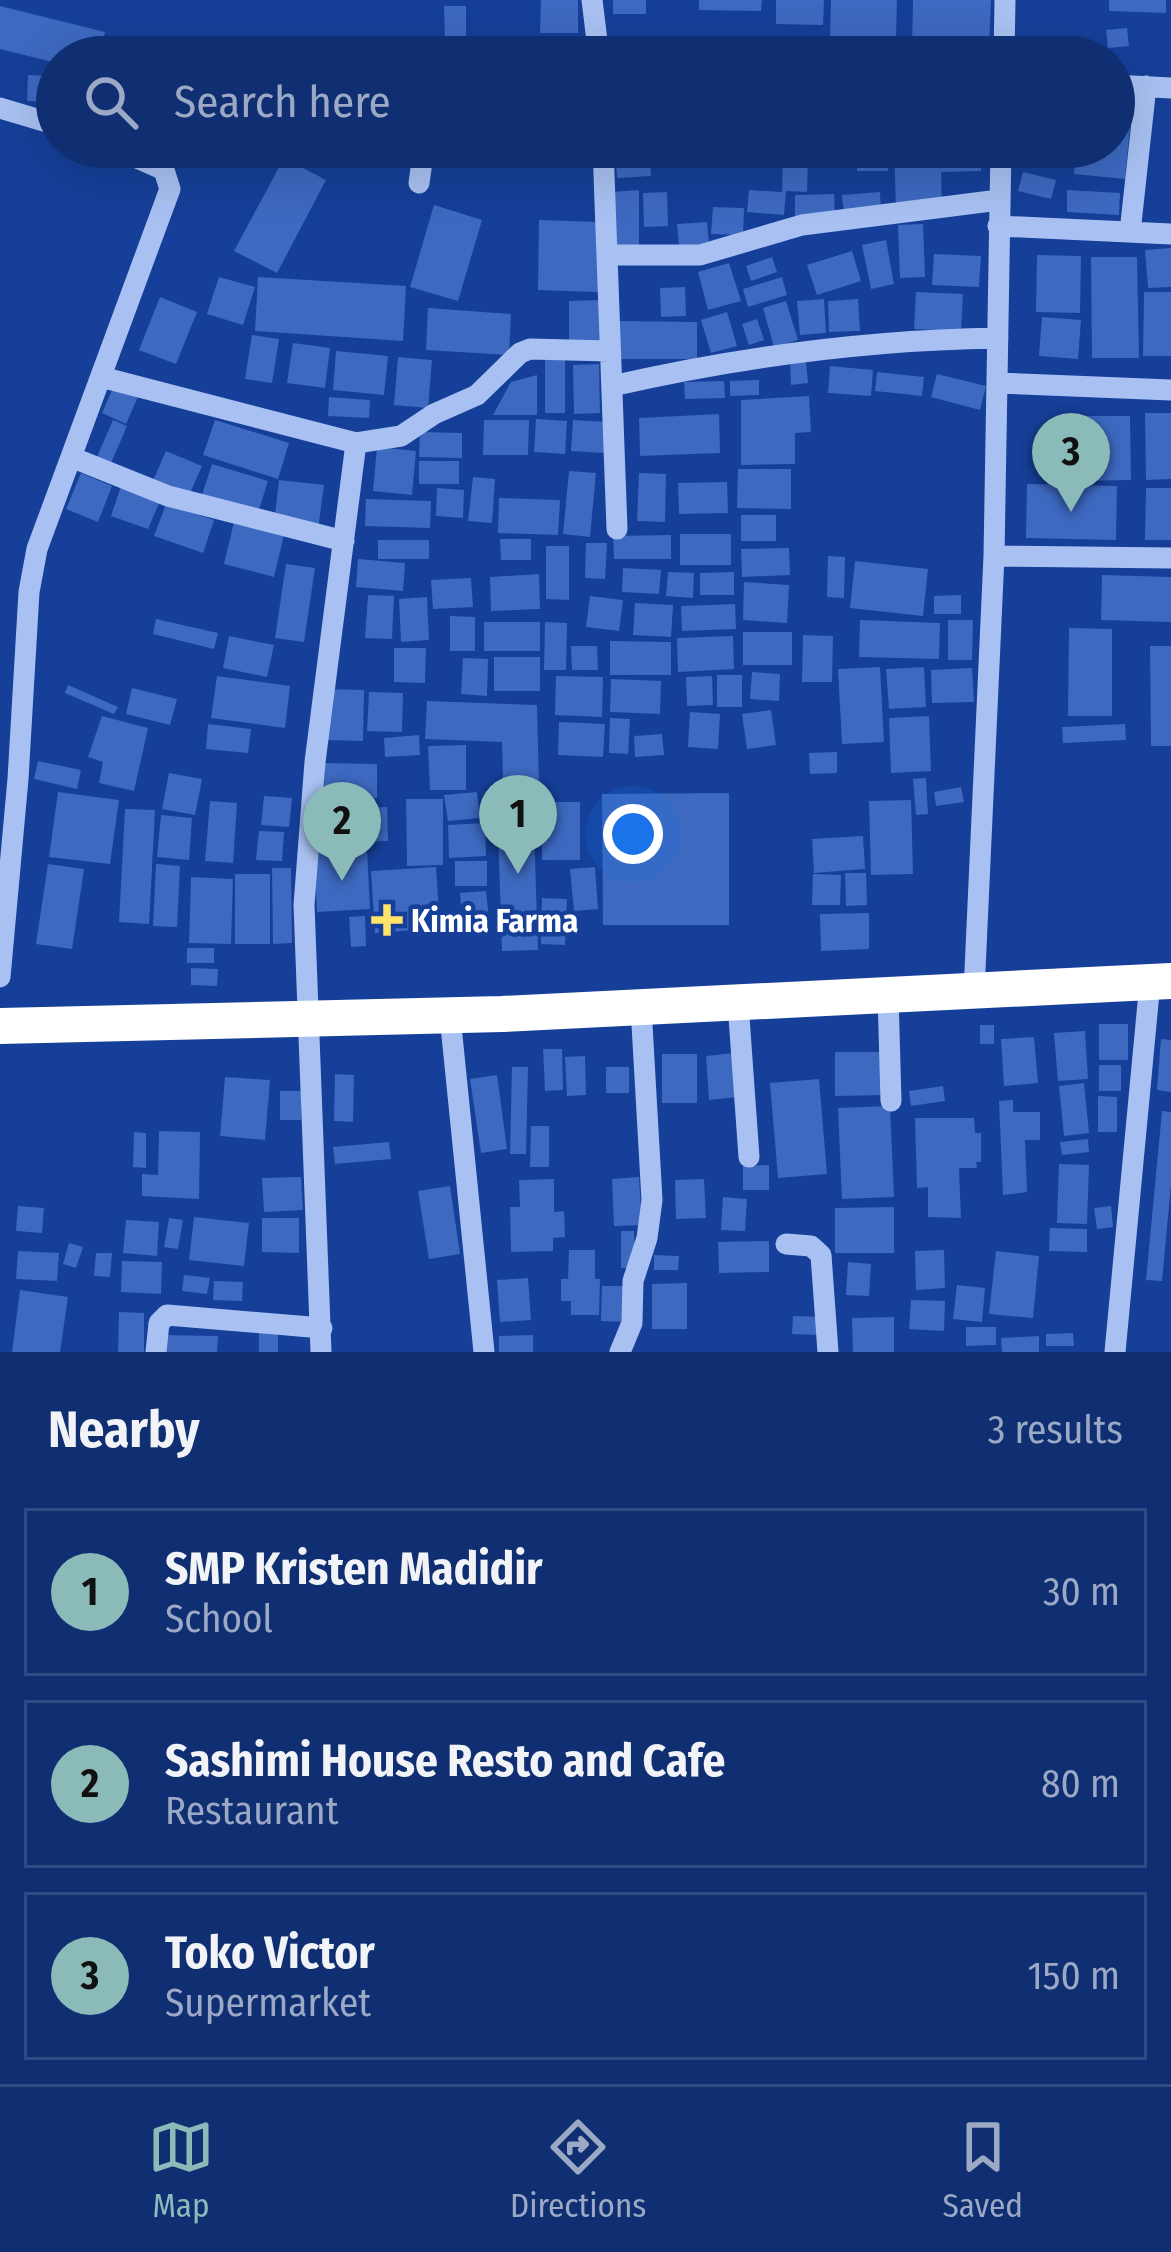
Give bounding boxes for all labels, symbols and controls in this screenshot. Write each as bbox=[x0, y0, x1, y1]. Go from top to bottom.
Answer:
search box bbox=[36, 36, 1135, 168]
icon: search bbox=[78, 69, 144, 135]
text: Search here bbox=[174, 75, 391, 129]
pin: 3 bbox=[1032, 413, 1110, 512]
pin: 1 bbox=[479, 775, 557, 874]
pin: 2 bbox=[303, 782, 381, 881]
your location bbox=[603, 804, 663, 864]
place label: Kimia Farma bbox=[411, 901, 578, 941]
marker: Kimia Farma bbox=[374, 907, 400, 933]
text: Nearby bbox=[48, 1399, 200, 1461]
text: 3 results bbox=[988, 1407, 1123, 1453]
text: SMP Kristen Madidir bbox=[165, 1542, 543, 1596]
text: 1 bbox=[82, 1569, 98, 1615]
text: 30 m bbox=[1043, 1569, 1120, 1615]
text: School bbox=[165, 1596, 273, 1642]
text: Sashimi House Resto and Cafe bbox=[165, 1734, 725, 1788]
text: 2 bbox=[81, 1761, 99, 1807]
text: 80 m bbox=[1041, 1761, 1120, 1807]
text: Restaurant bbox=[165, 1788, 338, 1834]
text: Toko Victor bbox=[165, 1926, 375, 1980]
text: 3 bbox=[81, 1953, 99, 1999]
text: 150 m bbox=[1027, 1953, 1120, 1999]
text: Supermarket bbox=[165, 1980, 371, 2026]
tab: Map bbox=[148, 2114, 214, 2226]
tab: Directions bbox=[510, 2114, 646, 2226]
tab: Saved bbox=[942, 2114, 1023, 2226]

